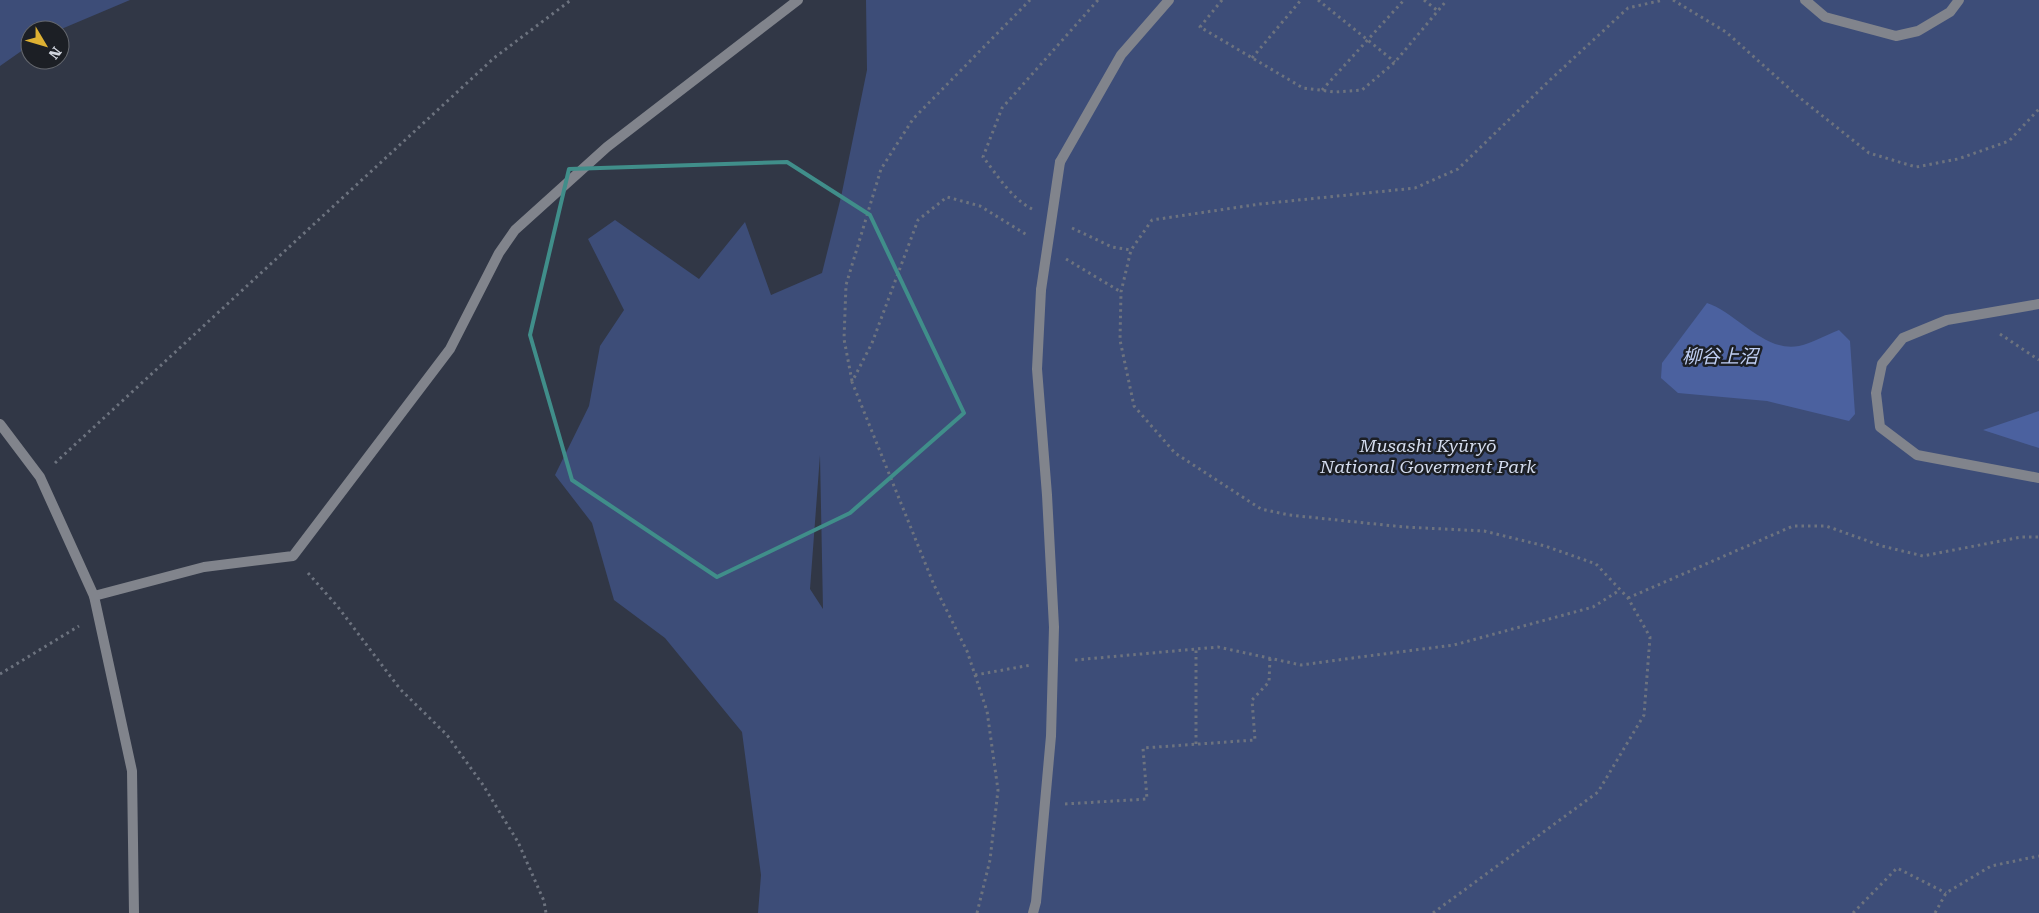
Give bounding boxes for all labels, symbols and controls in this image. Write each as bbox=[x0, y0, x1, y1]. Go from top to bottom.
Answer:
north arrow bbox=[20, 20, 70, 70]
text: N bbox=[45, 44, 65, 62]
water label: 柳谷上沼 bbox=[1682, 345, 1761, 368]
park label: Musashi Kyūryō National Goverment Park bbox=[1319, 435, 1536, 477]

